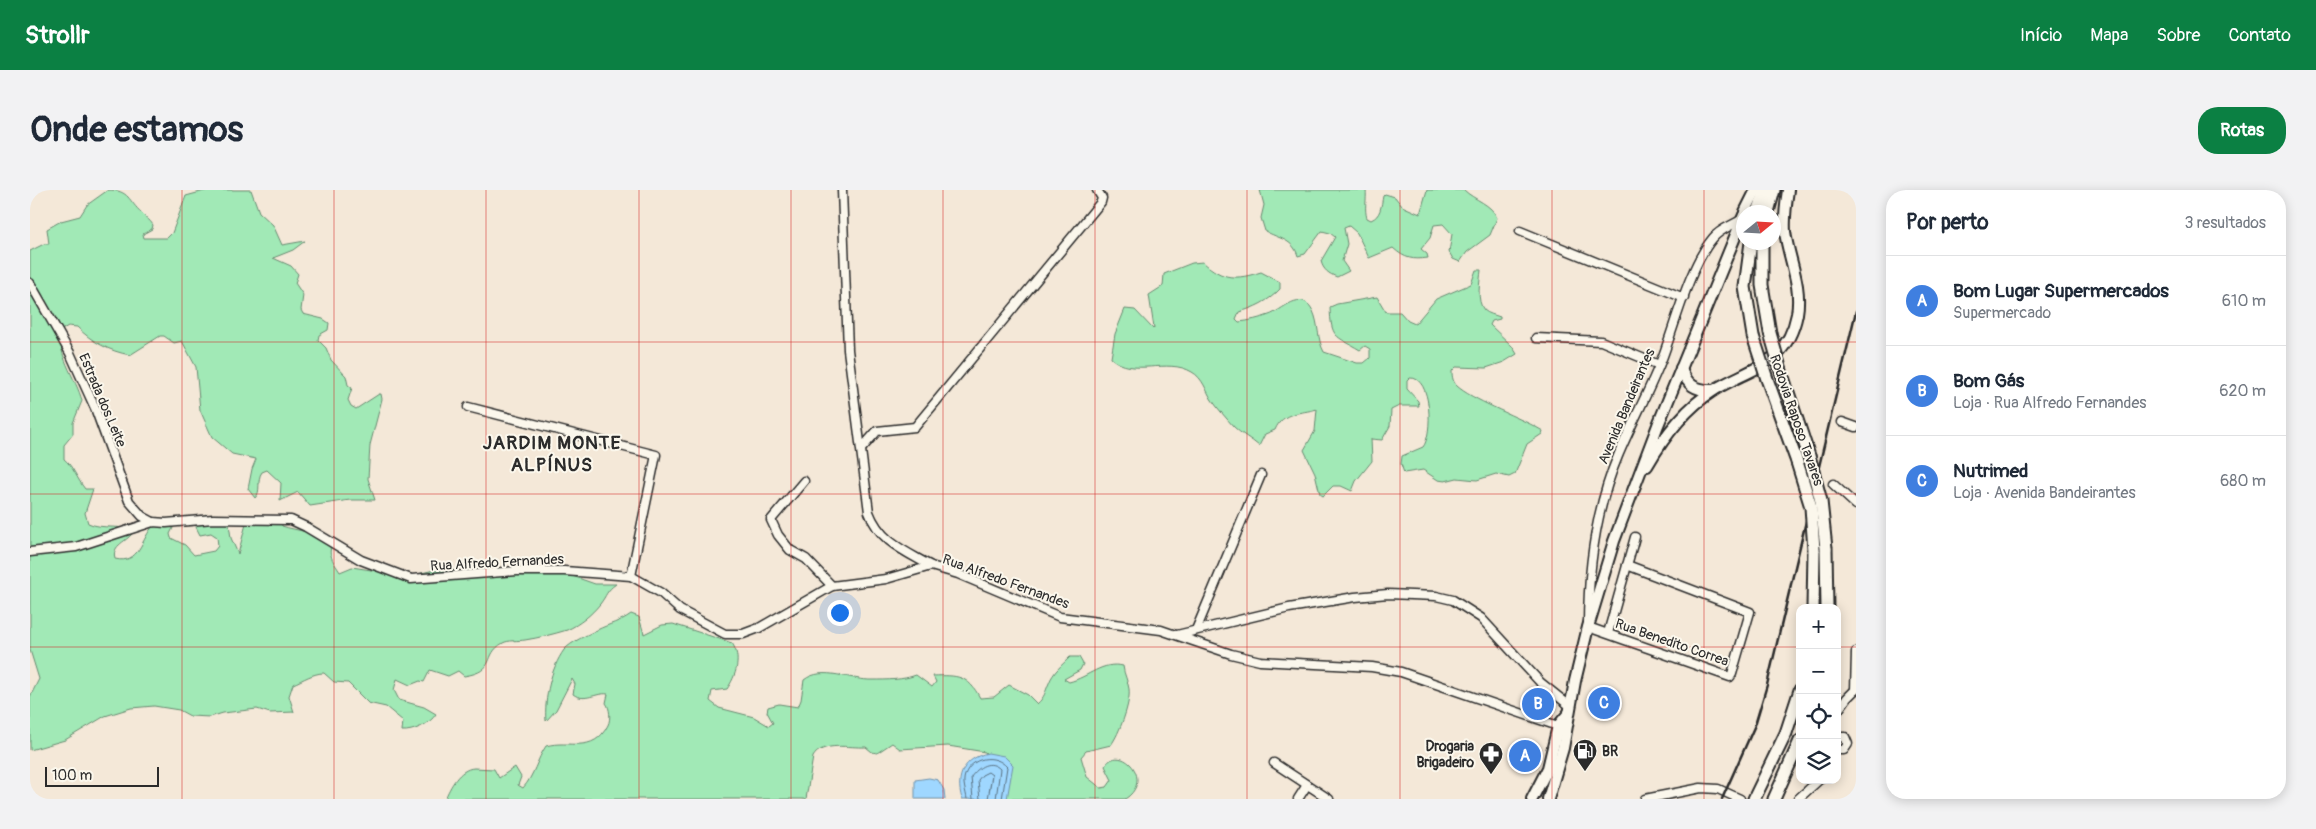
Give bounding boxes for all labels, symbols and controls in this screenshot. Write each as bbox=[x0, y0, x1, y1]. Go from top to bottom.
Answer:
text: Strollr bbox=[25, 21, 90, 50]
text: Início bbox=[2020, 24, 2062, 47]
text: Mapa bbox=[2090, 24, 2128, 47]
text: Sobre bbox=[2156, 24, 2200, 47]
text: Contato bbox=[2228, 24, 2291, 47]
button: Rotas bbox=[2198, 107, 2286, 154]
text: Onde estamos bbox=[30, 108, 243, 152]
north arrow bbox=[1736, 205, 1781, 250]
text: Por perto bbox=[1906, 209, 1988, 236]
text: 3 resultados bbox=[2184, 213, 2266, 233]
text: Bom Lugar Supermercados bbox=[1953, 279, 2169, 303]
text: A bbox=[1917, 291, 1927, 311]
text: 610 m bbox=[2222, 291, 2266, 311]
text: Supermercado bbox=[1953, 303, 2051, 323]
street label: Avenida Bandeirantes bbox=[1594, 345, 1659, 467]
street label: Estrada dos Leite bbox=[75, 351, 130, 450]
street label: Rodovia Raposo Tavares bbox=[1766, 352, 1827, 489]
text: Bom Gás bbox=[1953, 369, 2024, 393]
text: B bbox=[1917, 381, 1927, 401]
text: 620 m bbox=[2219, 381, 2266, 401]
text: Loja · Rua Alfredo Fernandes bbox=[1953, 393, 2147, 413]
district label: JARDIM MONTE ALPÍNUS bbox=[483, 431, 621, 477]
text: Nutrimed bbox=[1953, 459, 2028, 483]
text: C bbox=[1917, 471, 1927, 491]
text: 680 m bbox=[2220, 471, 2266, 491]
text: Loja · Avenida Bandeirantes bbox=[1953, 483, 2136, 503]
street label: Rua Alfredo Fernandes bbox=[430, 550, 565, 574]
street label: Rua Alfredo Fernandes bbox=[940, 551, 1072, 613]
your location bbox=[827, 600, 853, 626]
map controls bbox=[1796, 604, 1841, 784]
button: + bbox=[1796, 604, 1841, 649]
street label: Rua Benedito Correa bbox=[1613, 615, 1731, 670]
button: − bbox=[1796, 649, 1841, 694]
pin: C bbox=[1588, 684, 1620, 722]
pin: B bbox=[1522, 685, 1554, 723]
button: locate bbox=[1796, 694, 1841, 739]
pin: A bbox=[1509, 737, 1541, 775]
place label: Drogaria Brigadeiro bbox=[1416, 738, 1474, 771]
fuel station icon: BR bbox=[1572, 738, 1598, 772]
button: layers bbox=[1796, 739, 1841, 784]
pharmacy icon: Drogaria Brigadeiro bbox=[1478, 741, 1504, 775]
place label: BR bbox=[1602, 743, 1618, 760]
scale bar bbox=[45, 764, 159, 787]
text: 100 m bbox=[52, 767, 92, 784]

